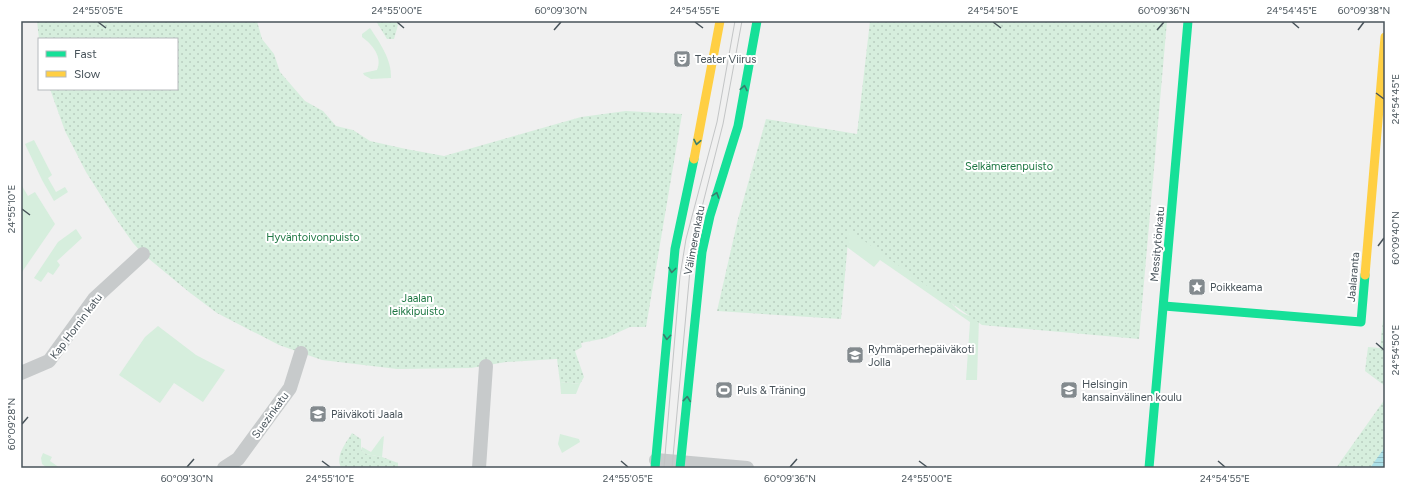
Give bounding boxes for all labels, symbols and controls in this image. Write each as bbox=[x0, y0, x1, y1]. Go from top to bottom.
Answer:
text: 24°55'05"E bbox=[73, 4, 123, 17]
text: 24°55'00"E bbox=[372, 4, 423, 17]
text: 60°09'30"N bbox=[535, 4, 587, 17]
text: 24°54'55"E bbox=[670, 4, 720, 17]
text: 24°54'50"E bbox=[968, 4, 1018, 17]
text: 60°09'36"N bbox=[1138, 4, 1190, 17]
text: 24°54'45"E bbox=[1267, 4, 1317, 17]
text: 60°09'38"N bbox=[1338, 4, 1390, 17]
legend bbox=[38, 38, 178, 90]
text: Fast bbox=[74, 47, 97, 61]
theatre icon: Teater Viirus bbox=[672, 49, 692, 69]
place label: Teater Viirus bbox=[695, 53, 756, 66]
text: Slow bbox=[74, 67, 101, 81]
text: 24°54'45"E bbox=[1389, 74, 1402, 124]
one-way arrow bbox=[740, 85, 748, 91]
one-way arrow bbox=[693, 139, 702, 145]
park label: Selkämerenpuisto bbox=[965, 160, 1053, 173]
text: 24°55'10"E bbox=[5, 185, 18, 233]
one-way arrow bbox=[711, 192, 720, 199]
street label: Välimerenkatu bbox=[681, 204, 708, 276]
street label: Messitytönkatu bbox=[1148, 206, 1167, 282]
text: 60°09'40"N bbox=[1389, 211, 1402, 265]
park label: Hyväntoivonpuisto bbox=[266, 231, 360, 244]
street label: Jaalaranta bbox=[1345, 252, 1362, 303]
one-way arrow bbox=[668, 267, 677, 273]
place icon: Poikkeama bbox=[1187, 277, 1207, 297]
place label: Poikkeama bbox=[1210, 281, 1262, 294]
street label: Kap Hornin katu bbox=[48, 291, 105, 362]
park label: Jaalan leikkipuisto bbox=[389, 292, 445, 318]
text: 24°54'50"E bbox=[1389, 325, 1402, 375]
one-way arrow bbox=[662, 334, 671, 340]
place label: Ryhmäperhepäiväkoti Jolla bbox=[868, 343, 974, 369]
school or university icon: Ryhmäperhepäiväkoti Jolla bbox=[845, 345, 865, 365]
place label: Helsingin kansainvälinen koulu bbox=[1082, 378, 1182, 404]
sports icon: Puls & Träning bbox=[714, 380, 734, 400]
school or university icon: Helsingin kansainvälinen koulu bbox=[1059, 380, 1079, 400]
place label: Puls & Träning bbox=[737, 384, 806, 397]
street label: Suezinkatu bbox=[249, 390, 292, 441]
one-way arrow bbox=[682, 396, 691, 402]
text: 60°09'28"N bbox=[5, 398, 18, 450]
school or university icon: Päiväkoti Jaala bbox=[308, 404, 328, 424]
place label: Päiväkoti Jaala bbox=[331, 408, 403, 421]
text: 60°09'30"N bbox=[161, 472, 213, 485]
text: 24°55'10"E bbox=[306, 472, 354, 485]
text: 24°55'05"E bbox=[603, 472, 653, 485]
text: 60°09'36"N bbox=[764, 472, 816, 485]
text: 24°55'00"E bbox=[902, 472, 953, 485]
text: 24°54'55"E bbox=[1200, 472, 1250, 485]

